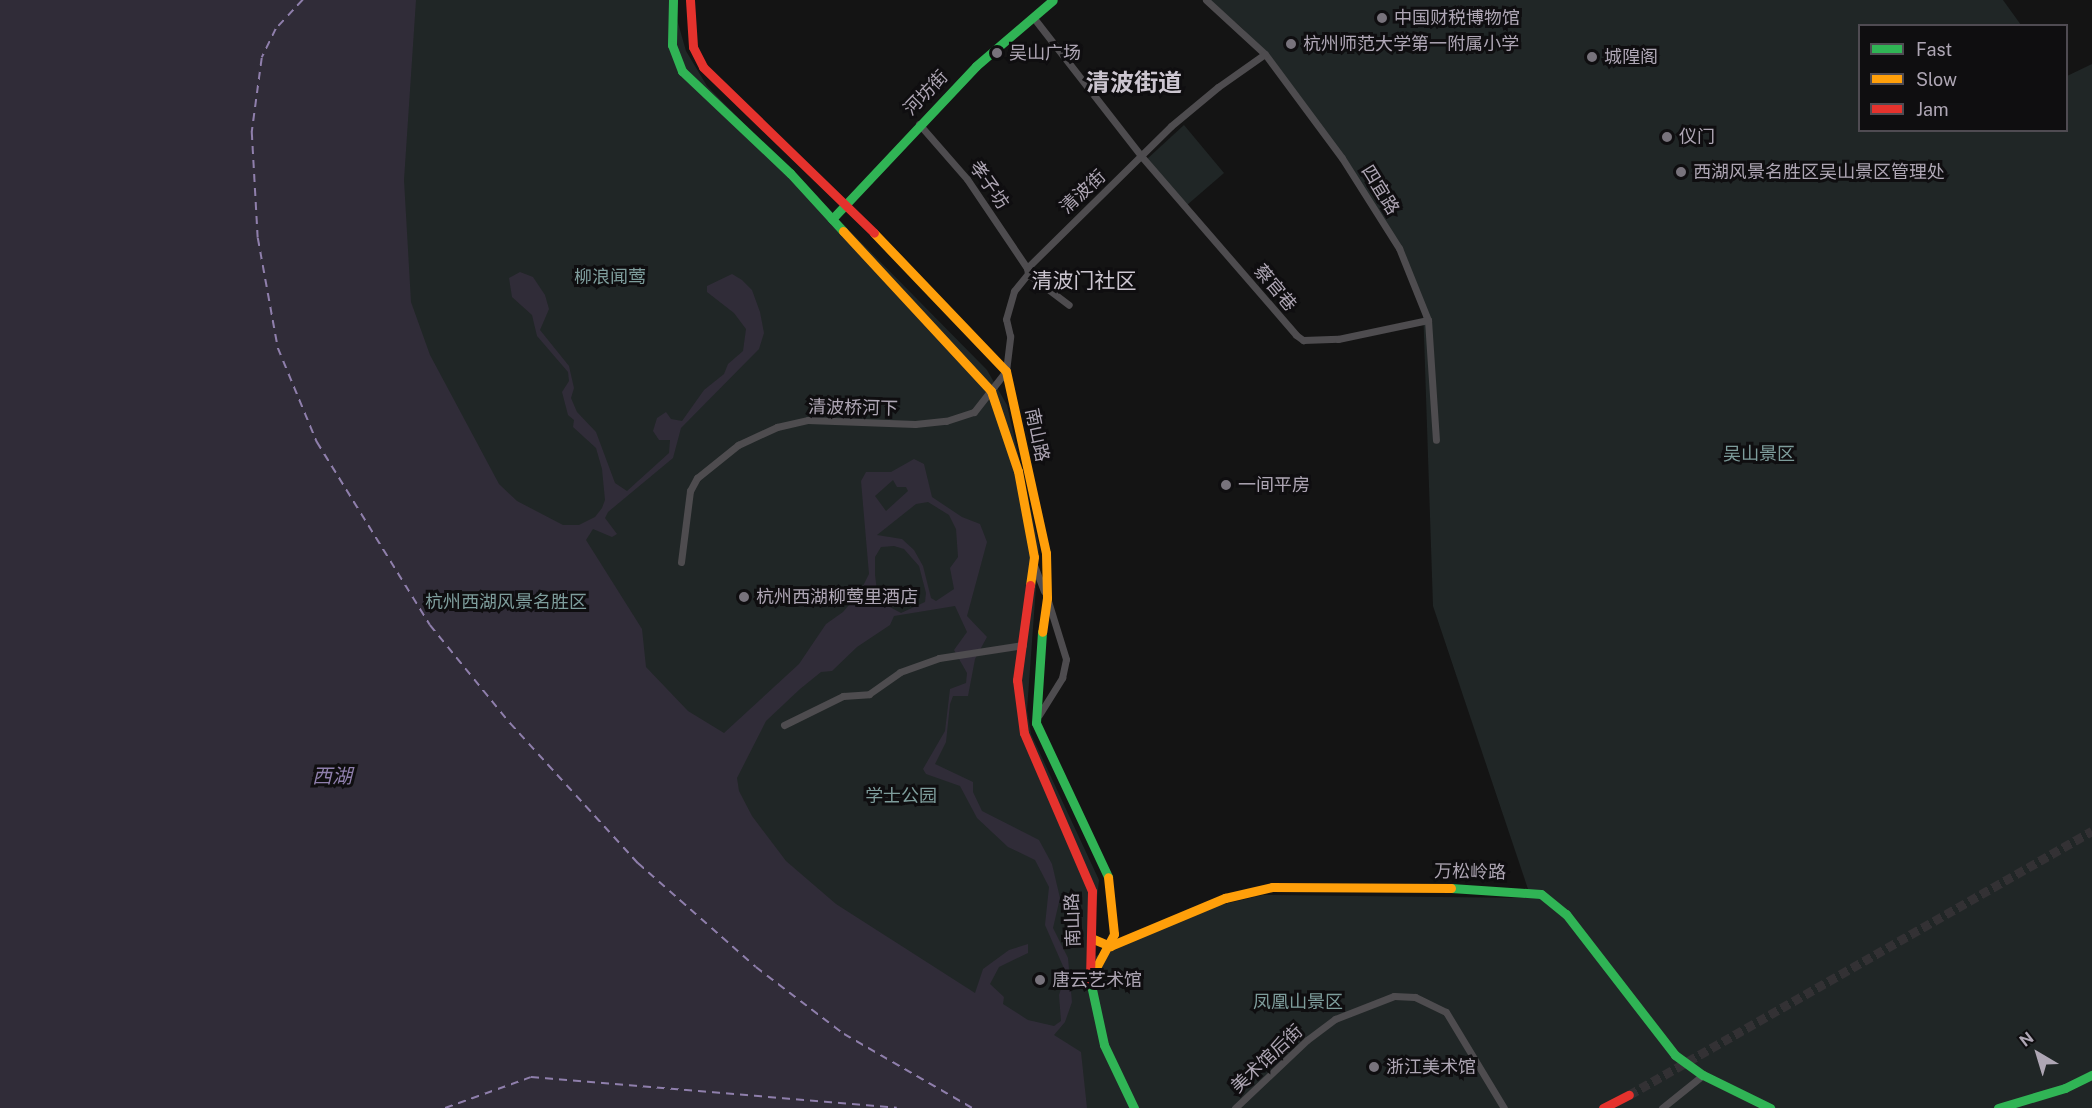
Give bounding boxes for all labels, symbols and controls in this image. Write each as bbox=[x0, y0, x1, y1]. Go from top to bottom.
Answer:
place label: 中国财税博物馆 bbox=[1394, 7, 1520, 29]
marker: 中国财税博物馆 bbox=[1375, 11, 1389, 25]
legend bbox=[1858, 24, 2068, 132]
place label: 杭州师范大学第一附属小学 bbox=[1303, 33, 1519, 55]
marker: 杭州师范大学第一附属小学 bbox=[1284, 37, 1298, 51]
text: Fast bbox=[1916, 39, 1952, 60]
place label: 吴山广场 bbox=[1009, 42, 1081, 64]
marker: 吴山广场 bbox=[990, 46, 1004, 60]
place label: 城隍阁 bbox=[1604, 46, 1658, 68]
marker: 城隍阁 bbox=[1585, 50, 1599, 64]
street label: 河坊街 bbox=[899, 66, 953, 120]
district label: 清波街道 bbox=[1086, 69, 1182, 97]
text: Slow bbox=[1916, 69, 1957, 90]
text: Jam bbox=[1916, 99, 1949, 120]
place label: 仪门 bbox=[1679, 126, 1715, 148]
marker: 仪门 bbox=[1660, 130, 1674, 144]
street label: 孝子坊 bbox=[965, 157, 1013, 213]
street label: 四宜路 bbox=[1357, 161, 1403, 219]
place label: 西湖风景名胜区吴山景区管理处 bbox=[1693, 161, 1945, 183]
marker: 西湖风景名胜区吴山景区管理处 bbox=[1674, 165, 1688, 179]
street label: 清波街 bbox=[1056, 166, 1110, 218]
street label: 蔡官巷 bbox=[1249, 260, 1301, 316]
park label: 柳浪闻莺 bbox=[574, 266, 646, 288]
district label: 清波门社区 bbox=[1032, 268, 1136, 294]
street label: 清波桥河下 bbox=[808, 396, 898, 420]
street label: 南山路 bbox=[1021, 406, 1053, 464]
park label: 吴山景区 bbox=[1723, 443, 1795, 465]
place label: 一间平房 bbox=[1238, 474, 1310, 496]
marker: 一间平房 bbox=[1219, 478, 1233, 492]
place label: 杭州西湖柳莺里酒店 bbox=[756, 586, 918, 608]
marker: 杭州西湖柳莺里酒店 bbox=[737, 590, 751, 604]
park label: 杭州西湖风景名胜区 bbox=[425, 591, 587, 613]
water label: 西湖 bbox=[312, 764, 352, 788]
park label: 学士公园 bbox=[865, 785, 937, 807]
street label: 万松岭路 bbox=[1434, 861, 1506, 883]
street label: 南山路 bbox=[1061, 893, 1085, 947]
place label: 唐云艺术馆 bbox=[1052, 969, 1142, 991]
marker: 唐云艺术馆 bbox=[1033, 973, 1047, 987]
park label: 凤凰山景区 bbox=[1253, 991, 1343, 1013]
street label: 美术馆后街 bbox=[1227, 1020, 1307, 1098]
north arrow bbox=[2008, 1024, 2068, 1084]
text: N bbox=[2016, 1028, 2037, 1051]
place label: 浙江美术馆 bbox=[1386, 1056, 1476, 1078]
marker: 浙江美术馆 bbox=[1367, 1060, 1381, 1074]

